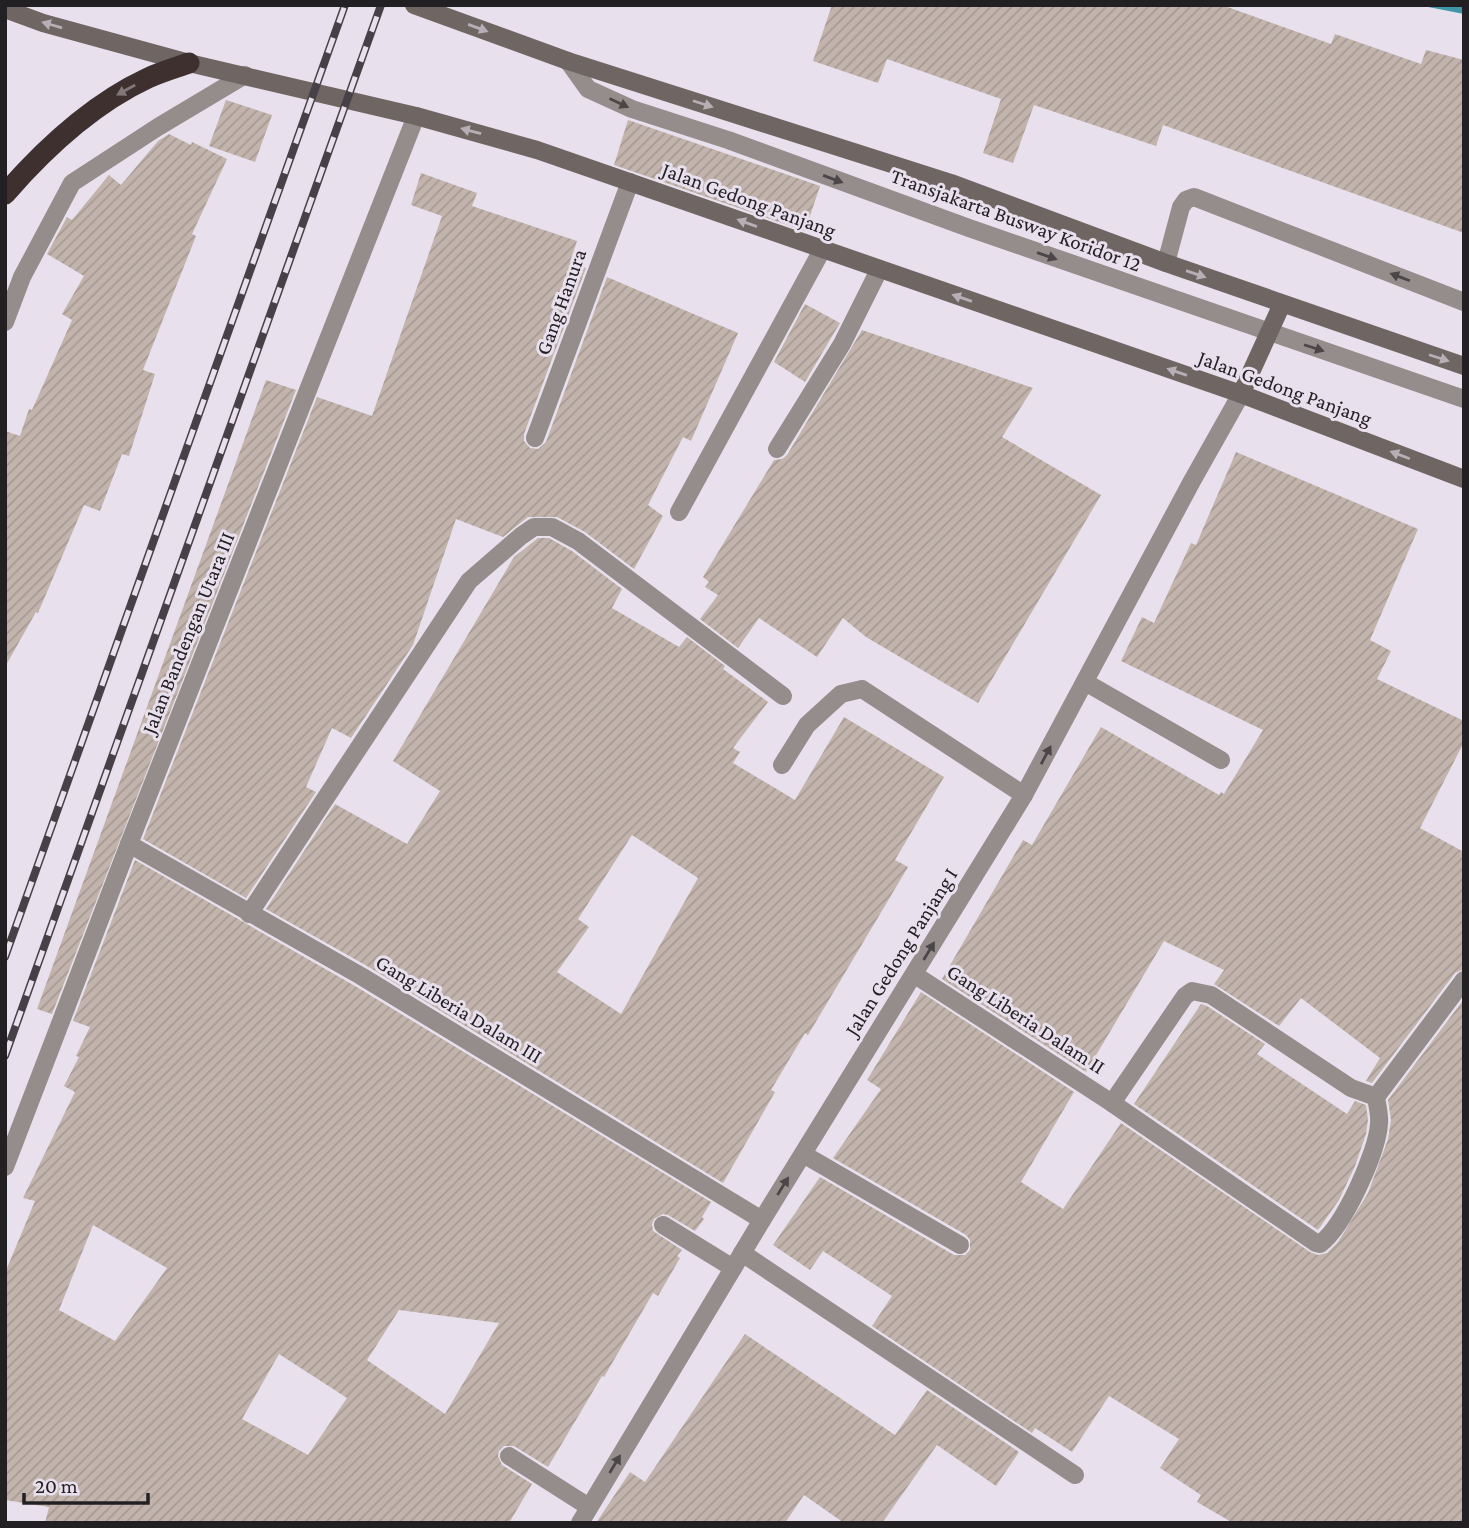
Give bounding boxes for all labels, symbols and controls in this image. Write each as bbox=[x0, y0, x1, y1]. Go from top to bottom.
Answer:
one-way arrow bbox=[42, 20, 63, 30]
one-way arrow bbox=[467, 23, 488, 34]
one-way arrow bbox=[117, 84, 136, 96]
one-way arrow bbox=[609, 97, 629, 109]
one-way arrow bbox=[693, 99, 714, 110]
one-way arrow bbox=[460, 126, 481, 136]
street label: Jalan Gedong Panjang bbox=[657, 157, 839, 243]
street label: Transjakarta Busway Koridor 12 bbox=[888, 163, 1144, 277]
one-way arrow bbox=[823, 173, 844, 184]
one-way arrow bbox=[736, 217, 757, 228]
street label: Gang Hanura bbox=[531, 245, 591, 358]
one-way arrow bbox=[1037, 251, 1058, 262]
one-way arrow bbox=[1186, 269, 1207, 280]
one-way arrow bbox=[1390, 272, 1411, 283]
one-way arrow bbox=[951, 292, 972, 303]
one-way arrow bbox=[1304, 343, 1325, 353]
street label: Jalan Gedong Panjang bbox=[1193, 345, 1375, 431]
one-way arrow bbox=[1429, 353, 1450, 364]
one-way arrow bbox=[1166, 366, 1187, 377]
one-way arrow bbox=[1389, 449, 1410, 460]
street label: Jalan Bandengan Utara III bbox=[136, 529, 239, 739]
one-way arrow bbox=[1039, 745, 1051, 765]
street label: Jalan Gedong Panjang I bbox=[838, 864, 962, 1042]
one-way arrow bbox=[923, 941, 936, 961]
street label: Gang Liberia Dalam III bbox=[371, 950, 547, 1068]
street label: Gang Liberia Dalam II bbox=[943, 959, 1109, 1079]
one-way arrow bbox=[777, 1176, 790, 1195]
one-way arrow bbox=[609, 1455, 621, 1474]
scale bar bbox=[24, 1462, 149, 1506]
text: 20 m bbox=[35, 1474, 78, 1498]

